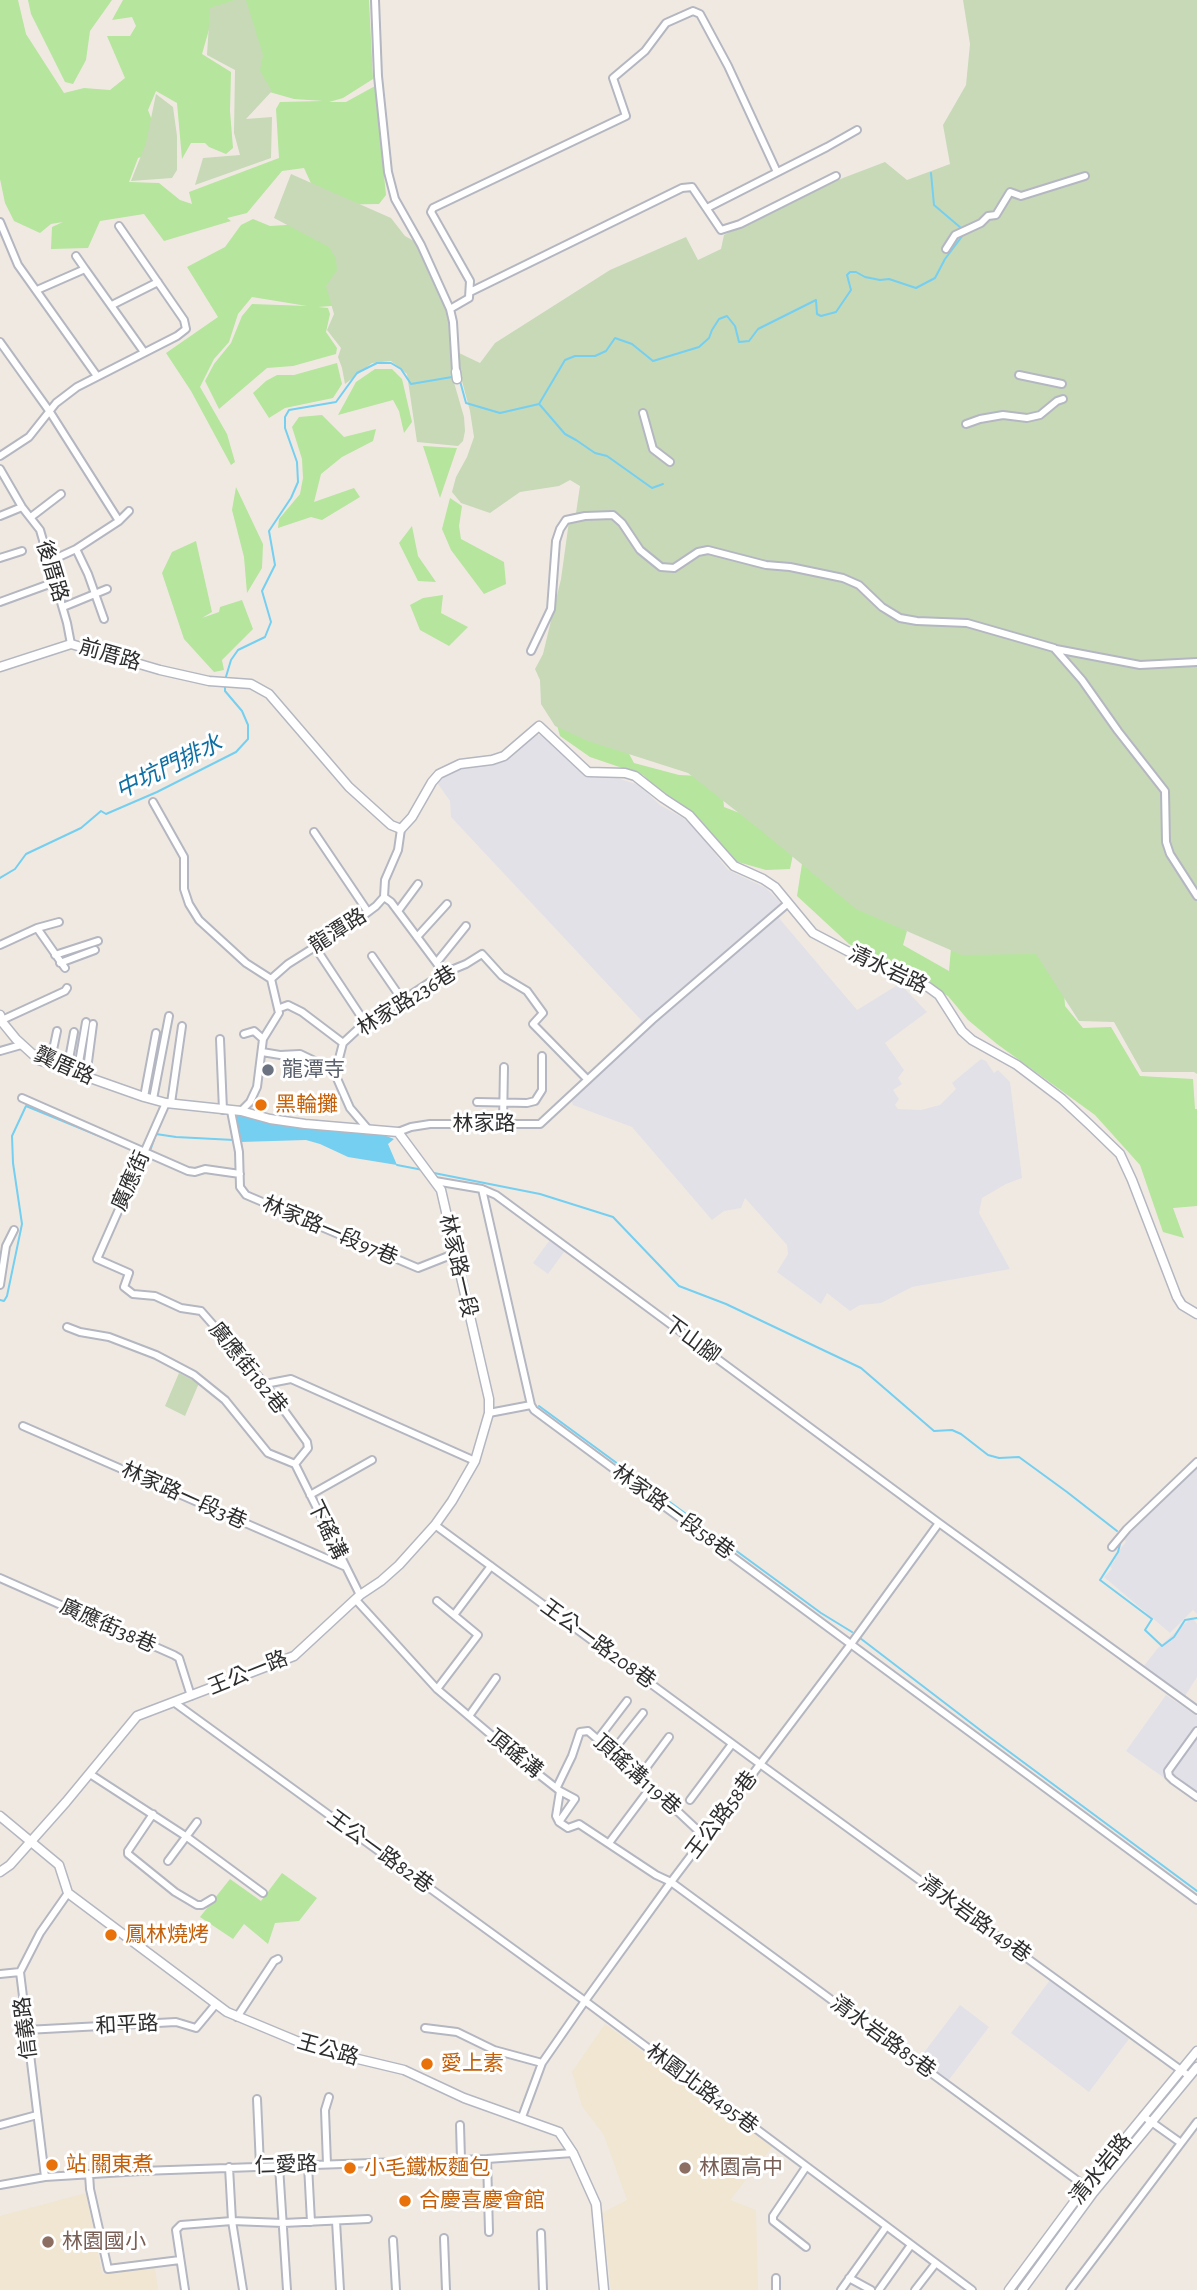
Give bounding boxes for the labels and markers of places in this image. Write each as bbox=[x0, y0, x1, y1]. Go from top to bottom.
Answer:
place label: 龍潭寺 bbox=[282, 1057, 345, 1083]
marker: 龍潭寺 bbox=[260, 1062, 276, 1078]
place label: 黑輪攤 bbox=[275, 1092, 338, 1118]
marker: 黑輪攤 bbox=[253, 1097, 269, 1113]
place label: 鳳林燒烤 bbox=[125, 1922, 209, 1948]
marker: 鳳林燒烤 bbox=[103, 1927, 119, 1943]
place label: 愛上素 bbox=[441, 2051, 504, 2077]
marker: 愛上素 bbox=[419, 2056, 435, 2072]
place label: 站 關東煮 bbox=[66, 2152, 153, 2178]
place label: 小毛鐵板麵包 bbox=[364, 2155, 490, 2181]
place label: 林園高中 bbox=[699, 2155, 783, 2181]
marker: 站 關東煮 bbox=[44, 2157, 60, 2173]
marker: 小毛鐵板麵包 bbox=[342, 2160, 358, 2176]
marker: 林園高中 bbox=[677, 2160, 693, 2176]
place label: 合慶喜慶會館 bbox=[419, 2188, 545, 2214]
marker: 合慶喜慶會館 bbox=[397, 2193, 413, 2209]
place label: 林園國小 bbox=[62, 2229, 146, 2255]
marker: 林園國小 bbox=[40, 2234, 56, 2250]

